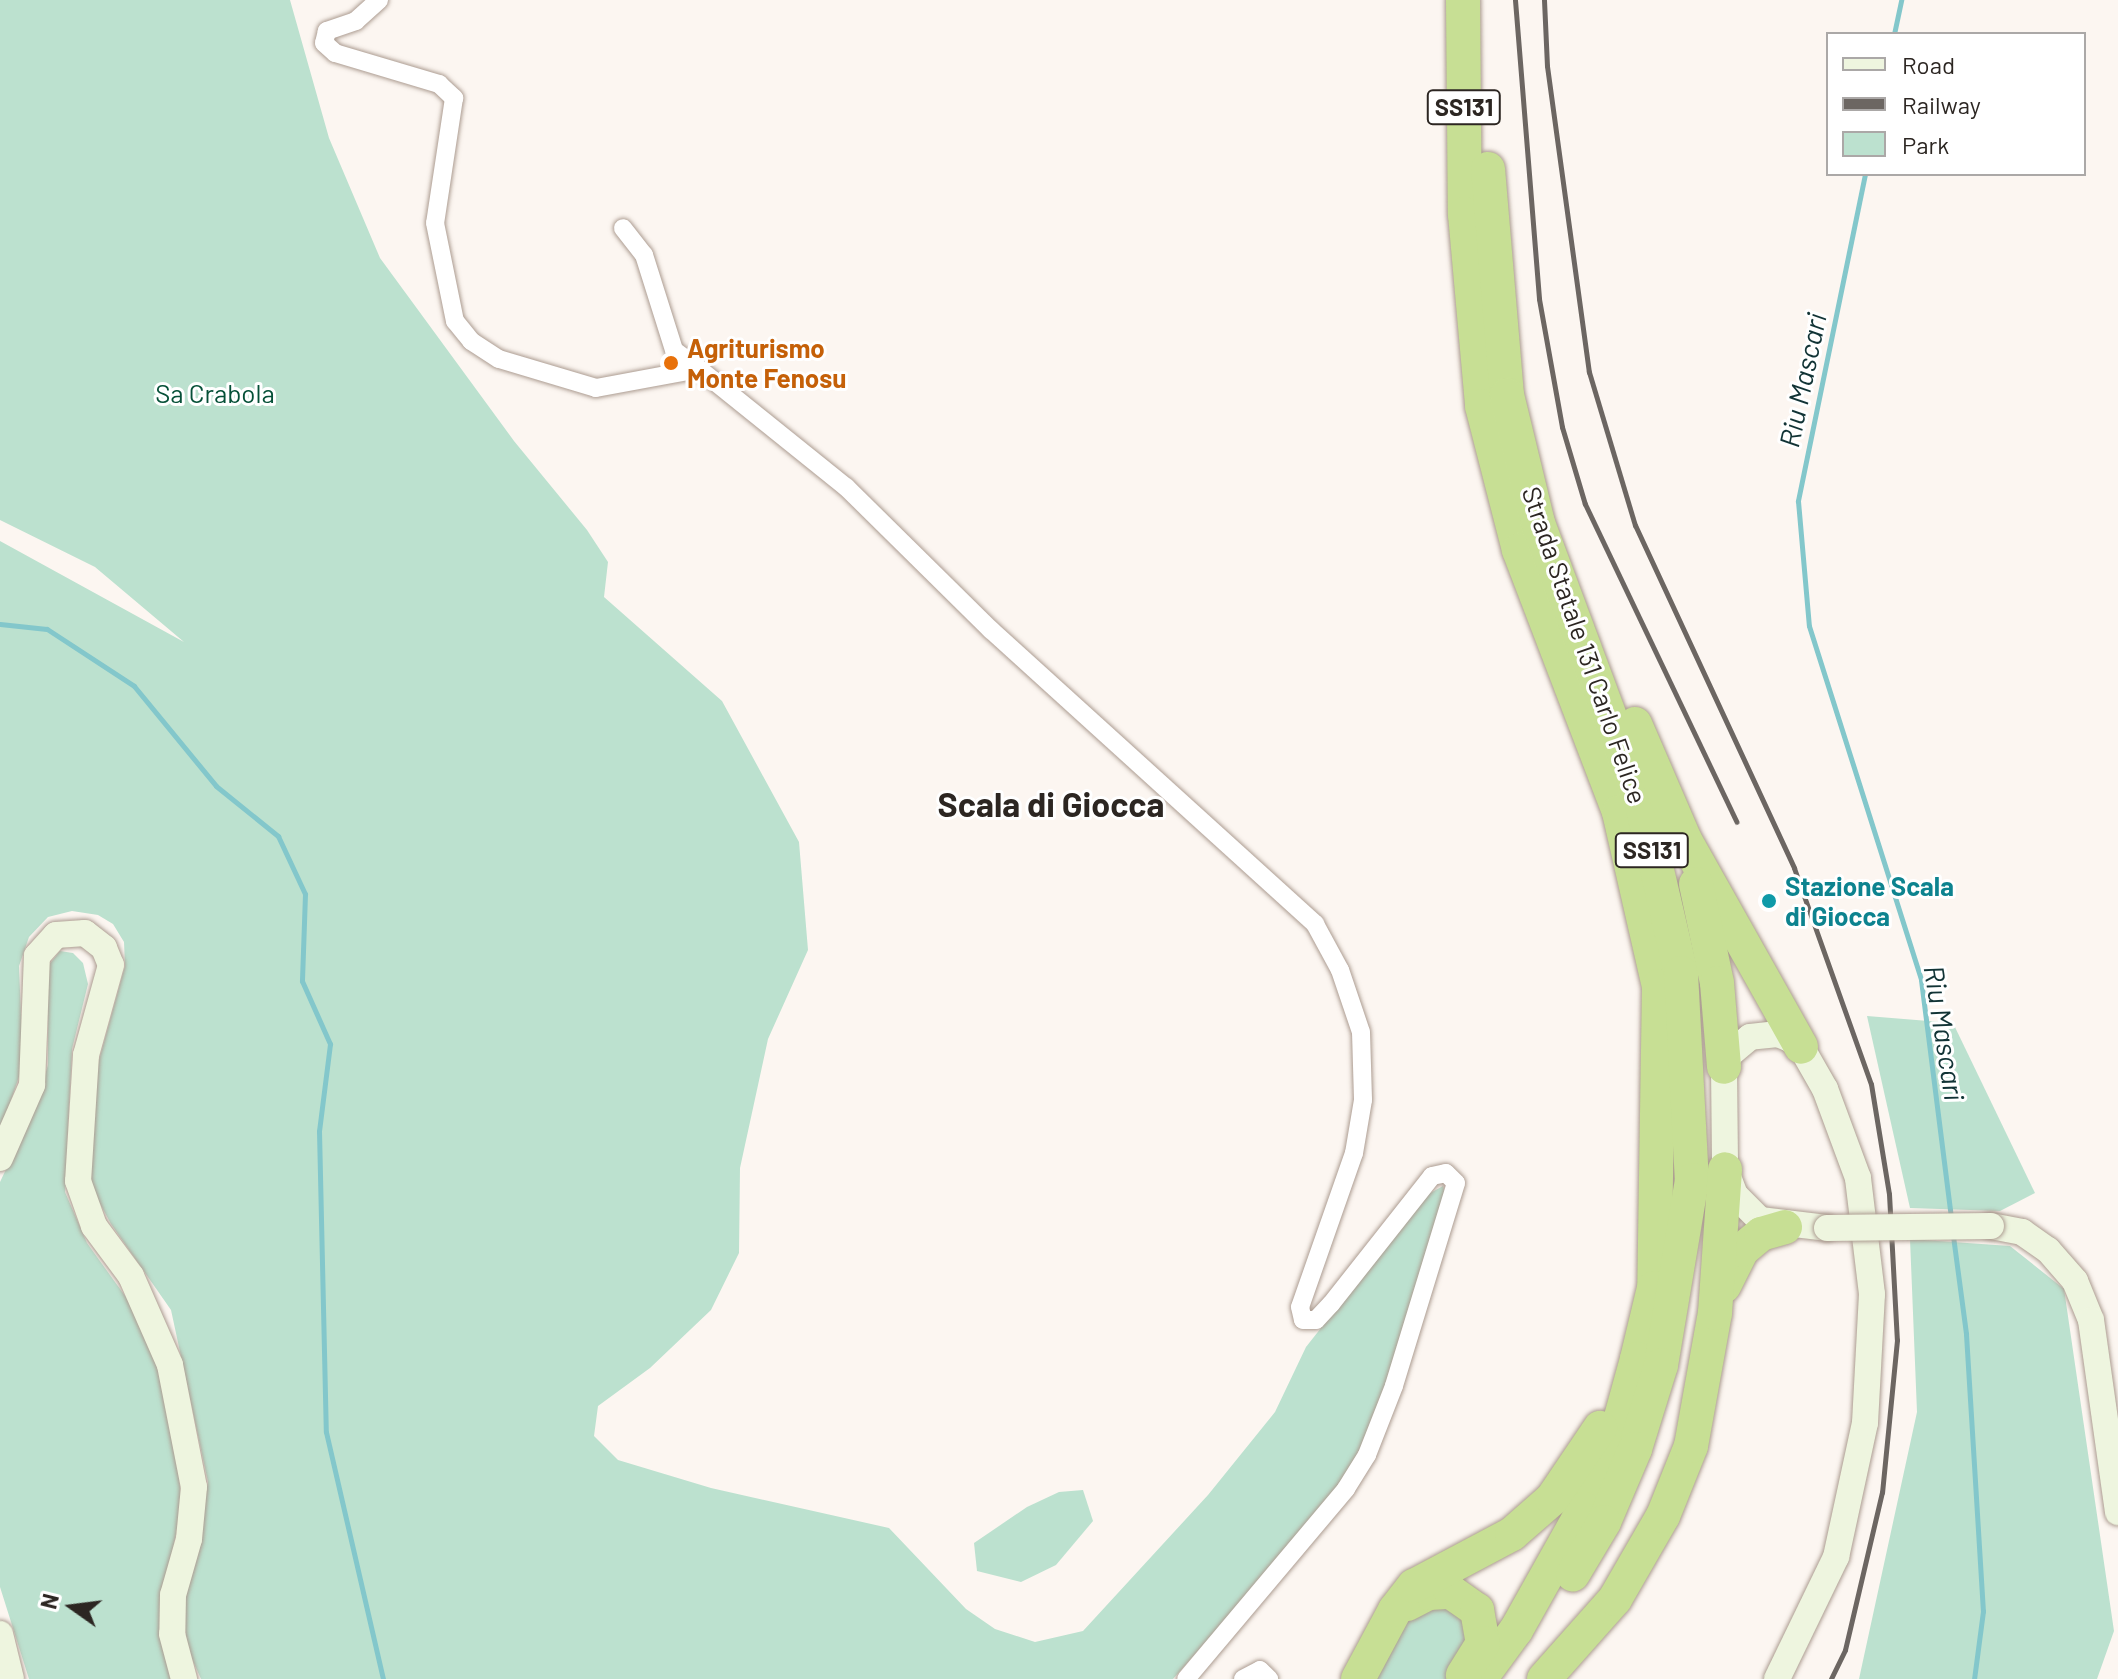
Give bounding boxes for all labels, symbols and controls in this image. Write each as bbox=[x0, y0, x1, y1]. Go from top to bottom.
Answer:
legend bbox=[1826, 32, 2086, 176]
text: Road bbox=[1902, 50, 1955, 79]
road number: SS131 bbox=[1426, 87, 1502, 127]
text: Railway bbox=[1902, 90, 1981, 119]
text: Park bbox=[1902, 130, 1949, 159]
water label: Riu Mascari bbox=[1771, 310, 1833, 450]
place label: Agriturismo Monte Fenosu bbox=[687, 332, 846, 394]
marker: Agriturismo Monte Fenosu bbox=[662, 354, 680, 372]
park label: Sa Crabola bbox=[155, 377, 275, 409]
street label: Strada Statale 131 Carlo Felice bbox=[1516, 482, 1654, 808]
district label: Scala di Giocca bbox=[938, 784, 1164, 824]
road number: SS131 bbox=[1614, 830, 1690, 870]
place label: Stazione Scala di Giocca bbox=[1785, 870, 1954, 932]
marker: Stazione Scala di Giocca bbox=[1760, 892, 1778, 910]
water label: Riu Mascari bbox=[1918, 963, 1972, 1103]
north arrow bbox=[32, 1567, 112, 1647]
text: N bbox=[34, 1591, 63, 1611]

